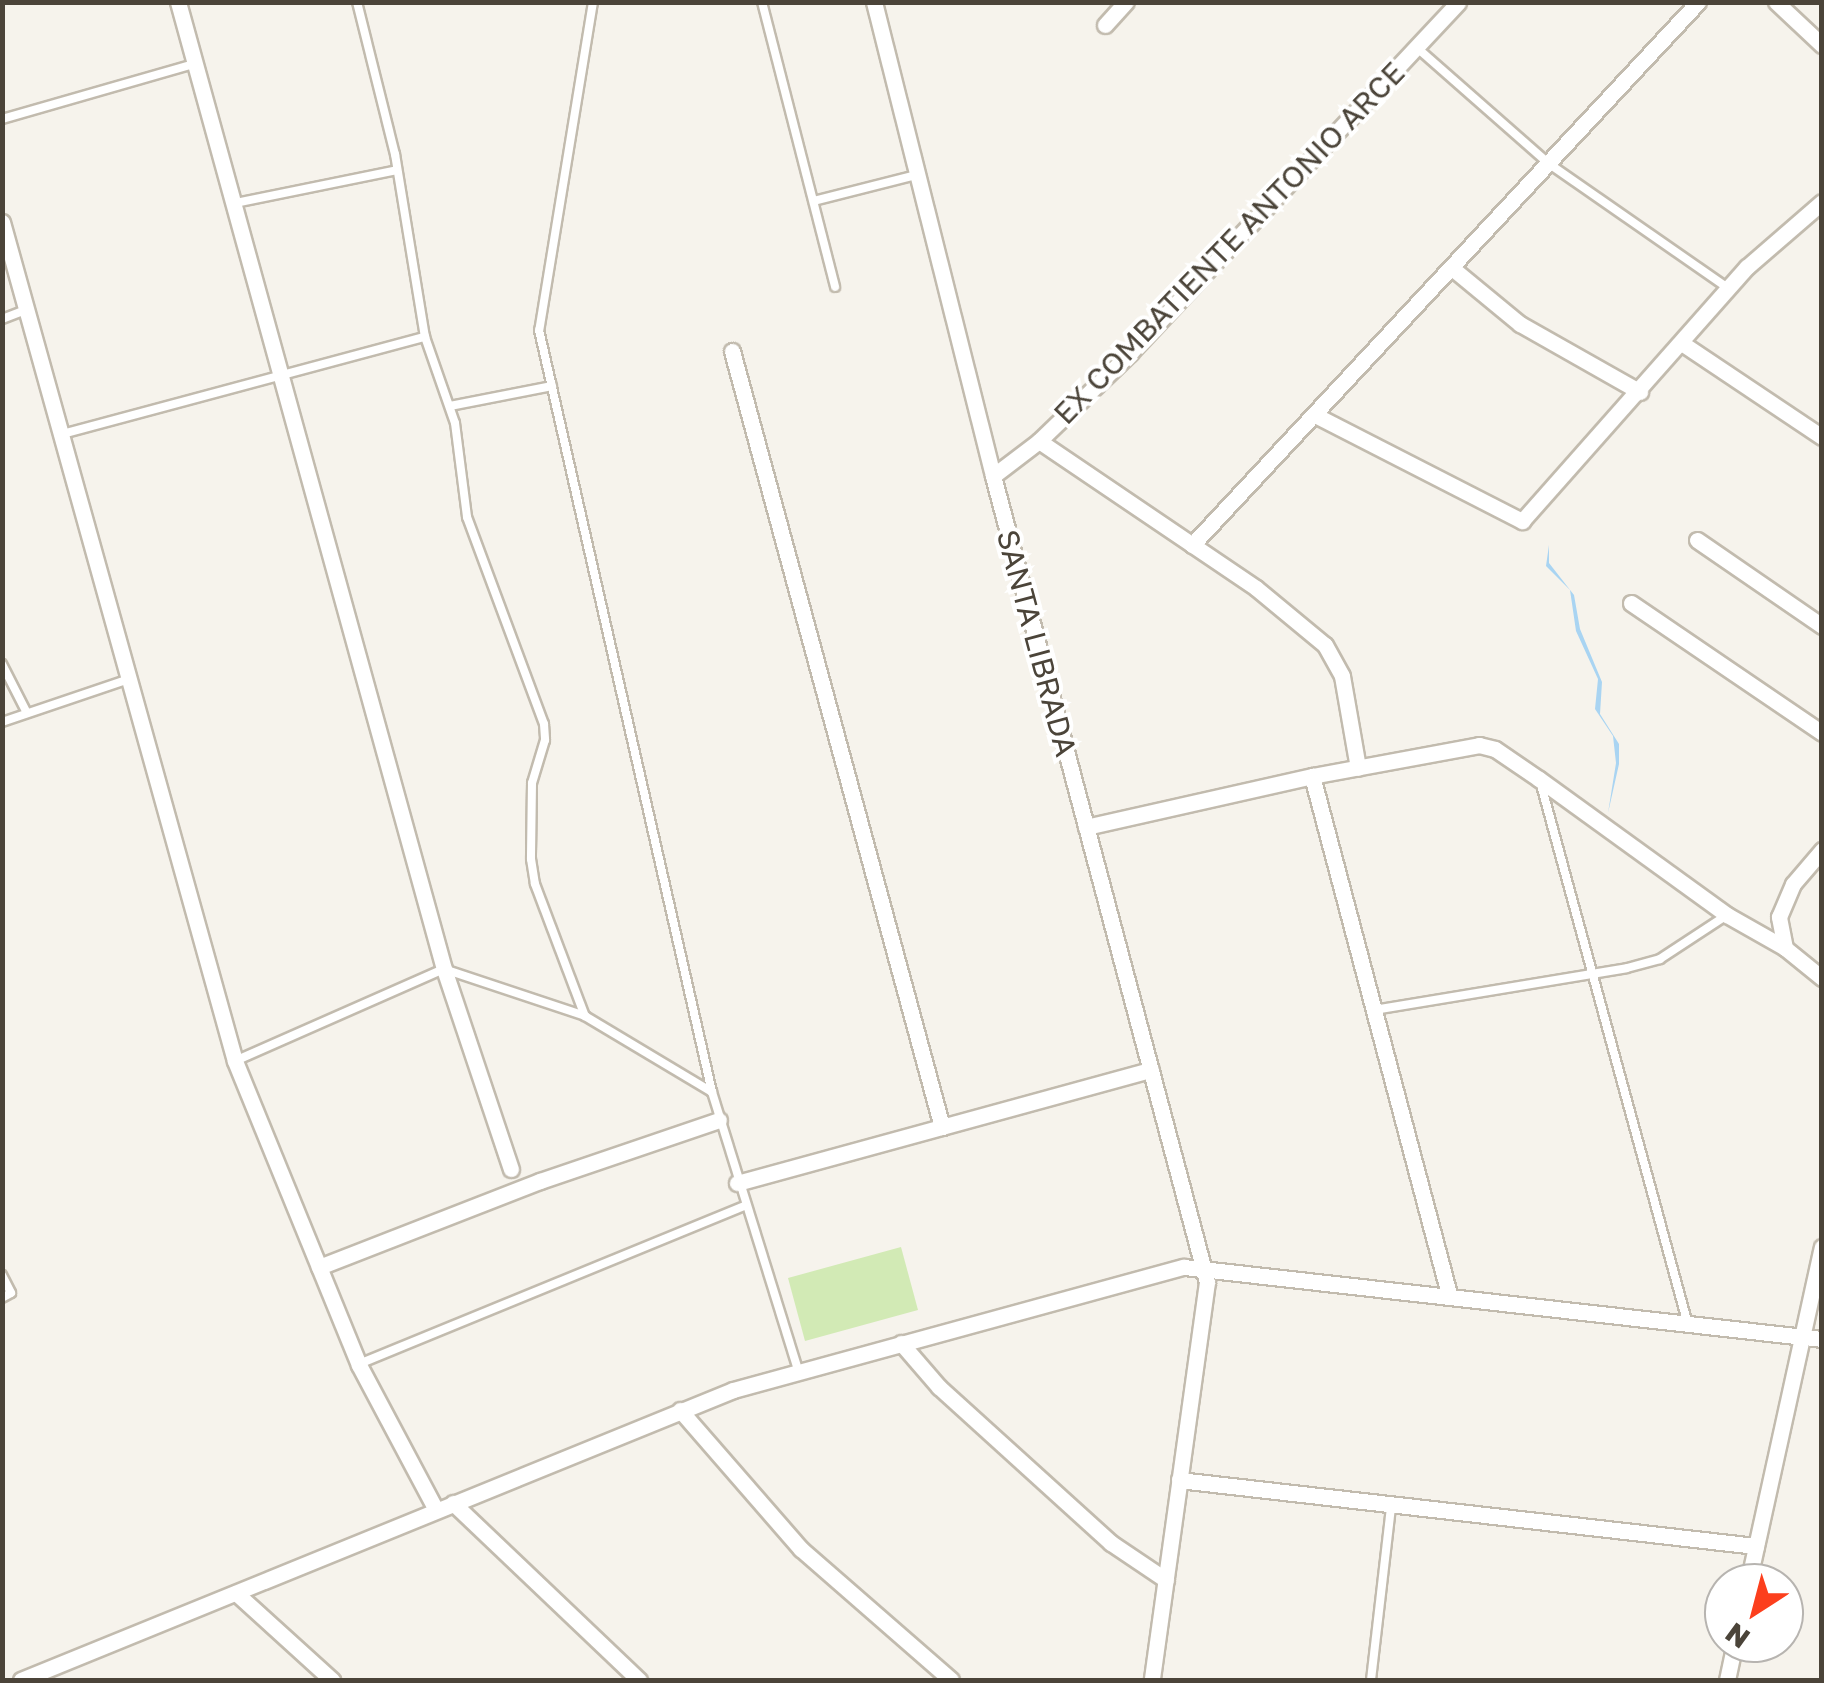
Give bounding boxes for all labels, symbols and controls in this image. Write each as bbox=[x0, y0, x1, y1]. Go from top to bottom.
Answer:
street label: EX COMBATIENTE ANTONIO ARCE bbox=[1046, 55, 1412, 431]
street label: SANTA LIBRADA bbox=[989, 526, 1085, 760]
north arrow bbox=[1704, 1563, 1804, 1663]
text: N bbox=[1719, 1616, 1756, 1656]

